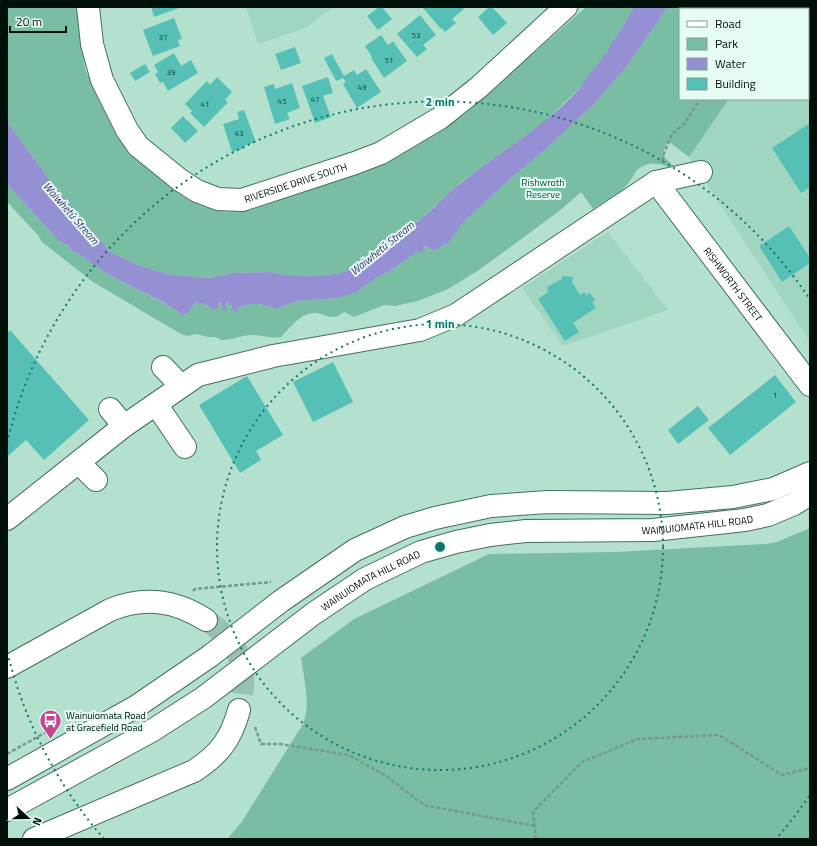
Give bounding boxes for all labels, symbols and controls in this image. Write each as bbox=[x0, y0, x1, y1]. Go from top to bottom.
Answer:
scale bar bbox=[10, 8, 66, 34]
legend bbox=[679, 8, 809, 100]
text: 20 m bbox=[16, 12, 42, 31]
text: Road bbox=[715, 14, 741, 33]
house number: 53 bbox=[412, 29, 420, 41]
house number: 37 bbox=[159, 31, 167, 43]
text: Park bbox=[715, 34, 738, 53]
house number: 51 bbox=[385, 54, 393, 66]
text: Water bbox=[715, 54, 746, 73]
house number: 39 bbox=[167, 66, 176, 78]
text: Building bbox=[715, 74, 756, 93]
house number: 49 bbox=[358, 81, 367, 93]
text: 2 min bbox=[425, 92, 455, 111]
house number: 47 bbox=[311, 93, 319, 105]
house number: 45 bbox=[278, 95, 287, 107]
house number: 41 bbox=[201, 98, 209, 110]
house number: 43 bbox=[235, 127, 243, 139]
street label: RIVERSIDE DRIVE SOUTH bbox=[242, 159, 349, 206]
park label: Rishwroth Reserve bbox=[521, 175, 565, 202]
water label: Waiwhetū Stream bbox=[39, 178, 103, 248]
water label: Waiwhetū Stream bbox=[347, 217, 418, 279]
street label: RISHWORTH STREET bbox=[700, 244, 767, 325]
text: 1 min bbox=[425, 314, 455, 333]
house number: 1 bbox=[773, 389, 777, 401]
street label: WAINUIOMATA HILL ROAD bbox=[641, 511, 755, 538]
centre of rings bbox=[433, 540, 447, 554]
street label: WAINUIOMATA HILL ROAD bbox=[318, 546, 423, 614]
bus stop icon: Wainuiomata Road at Gracefield Road bbox=[37, 708, 63, 741]
place label: Wainuiomata Road at Gracefield Road bbox=[66, 708, 146, 735]
north arrow bbox=[8, 798, 48, 838]
text: N bbox=[29, 815, 46, 828]

